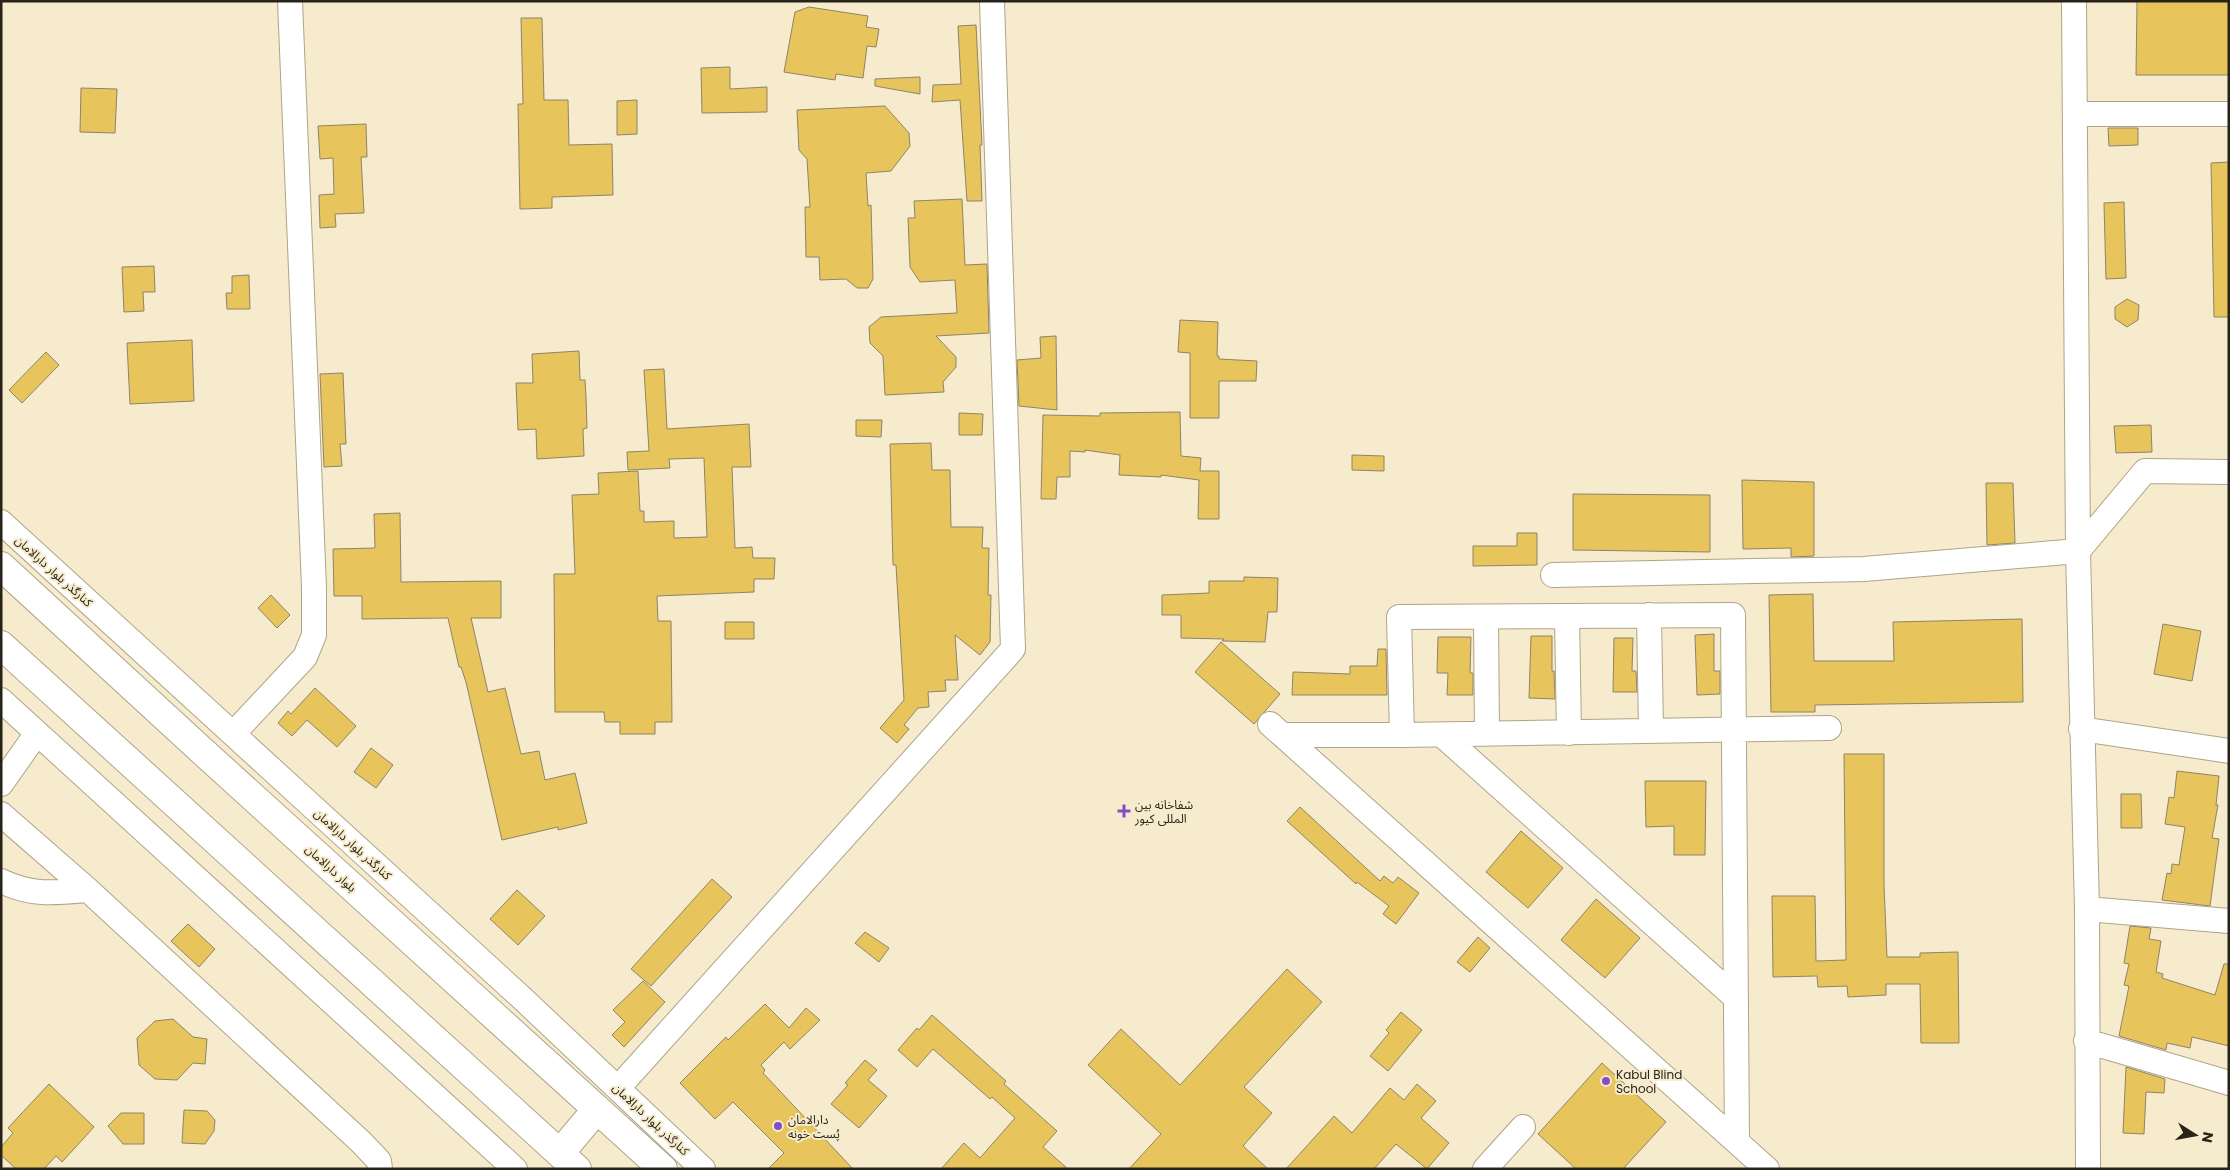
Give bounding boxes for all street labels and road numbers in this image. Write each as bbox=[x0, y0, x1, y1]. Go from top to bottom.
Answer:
street label: کنارگذر بلوار دارالامان bbox=[12, 532, 97, 611]
street label: کنارگذر بلوار دارالامان bbox=[311, 806, 395, 882]
street label: بلوار دارالامان bbox=[303, 841, 359, 895]
street label: کنارگذر بلوار دارالامان bbox=[609, 1079, 694, 1160]

